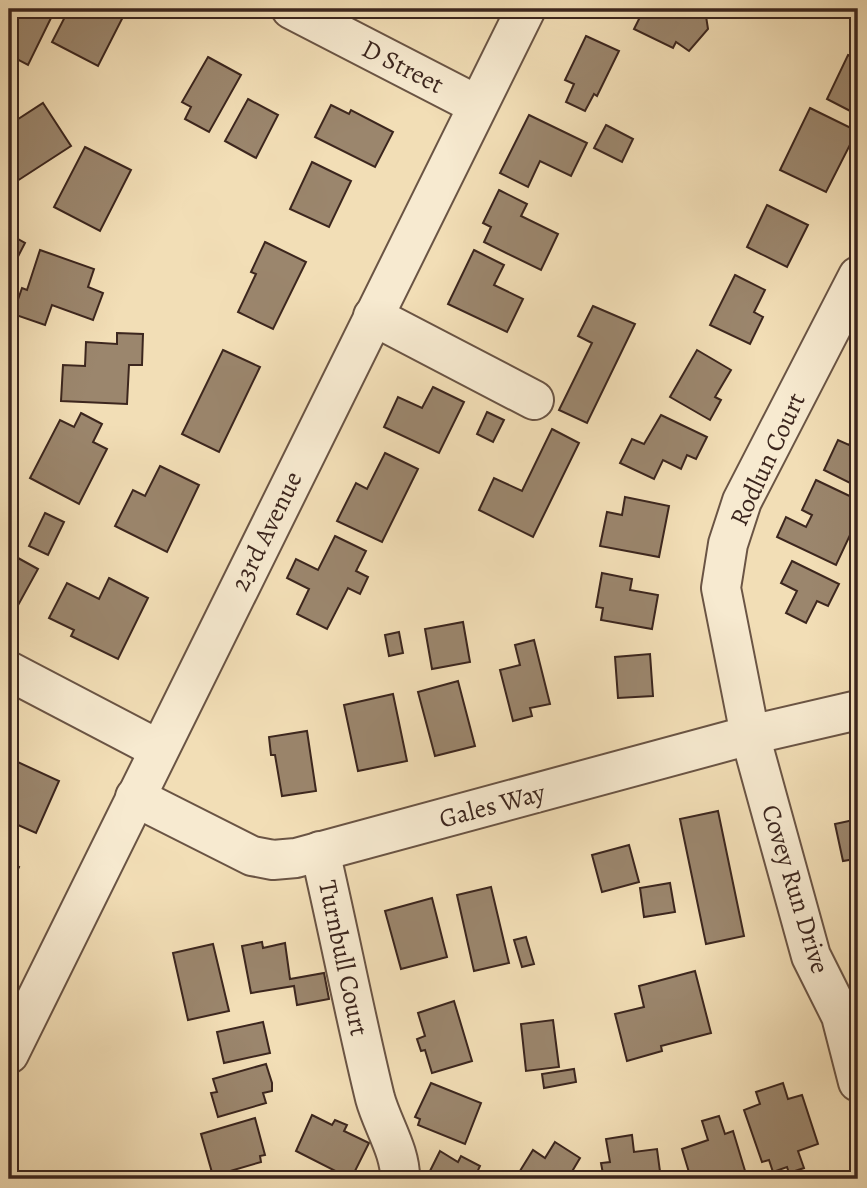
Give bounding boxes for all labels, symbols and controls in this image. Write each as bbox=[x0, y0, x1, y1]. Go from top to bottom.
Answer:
street label: D Street bbox=[356, 31, 450, 102]
street label: Rodlun Court bbox=[721, 387, 814, 531]
street label: 23rd Avenue bbox=[222, 465, 311, 597]
street label: Gales Way bbox=[435, 774, 549, 836]
street label: Covey Run Drive bbox=[753, 800, 838, 978]
street label: Turnbull Court bbox=[310, 877, 377, 1039]

